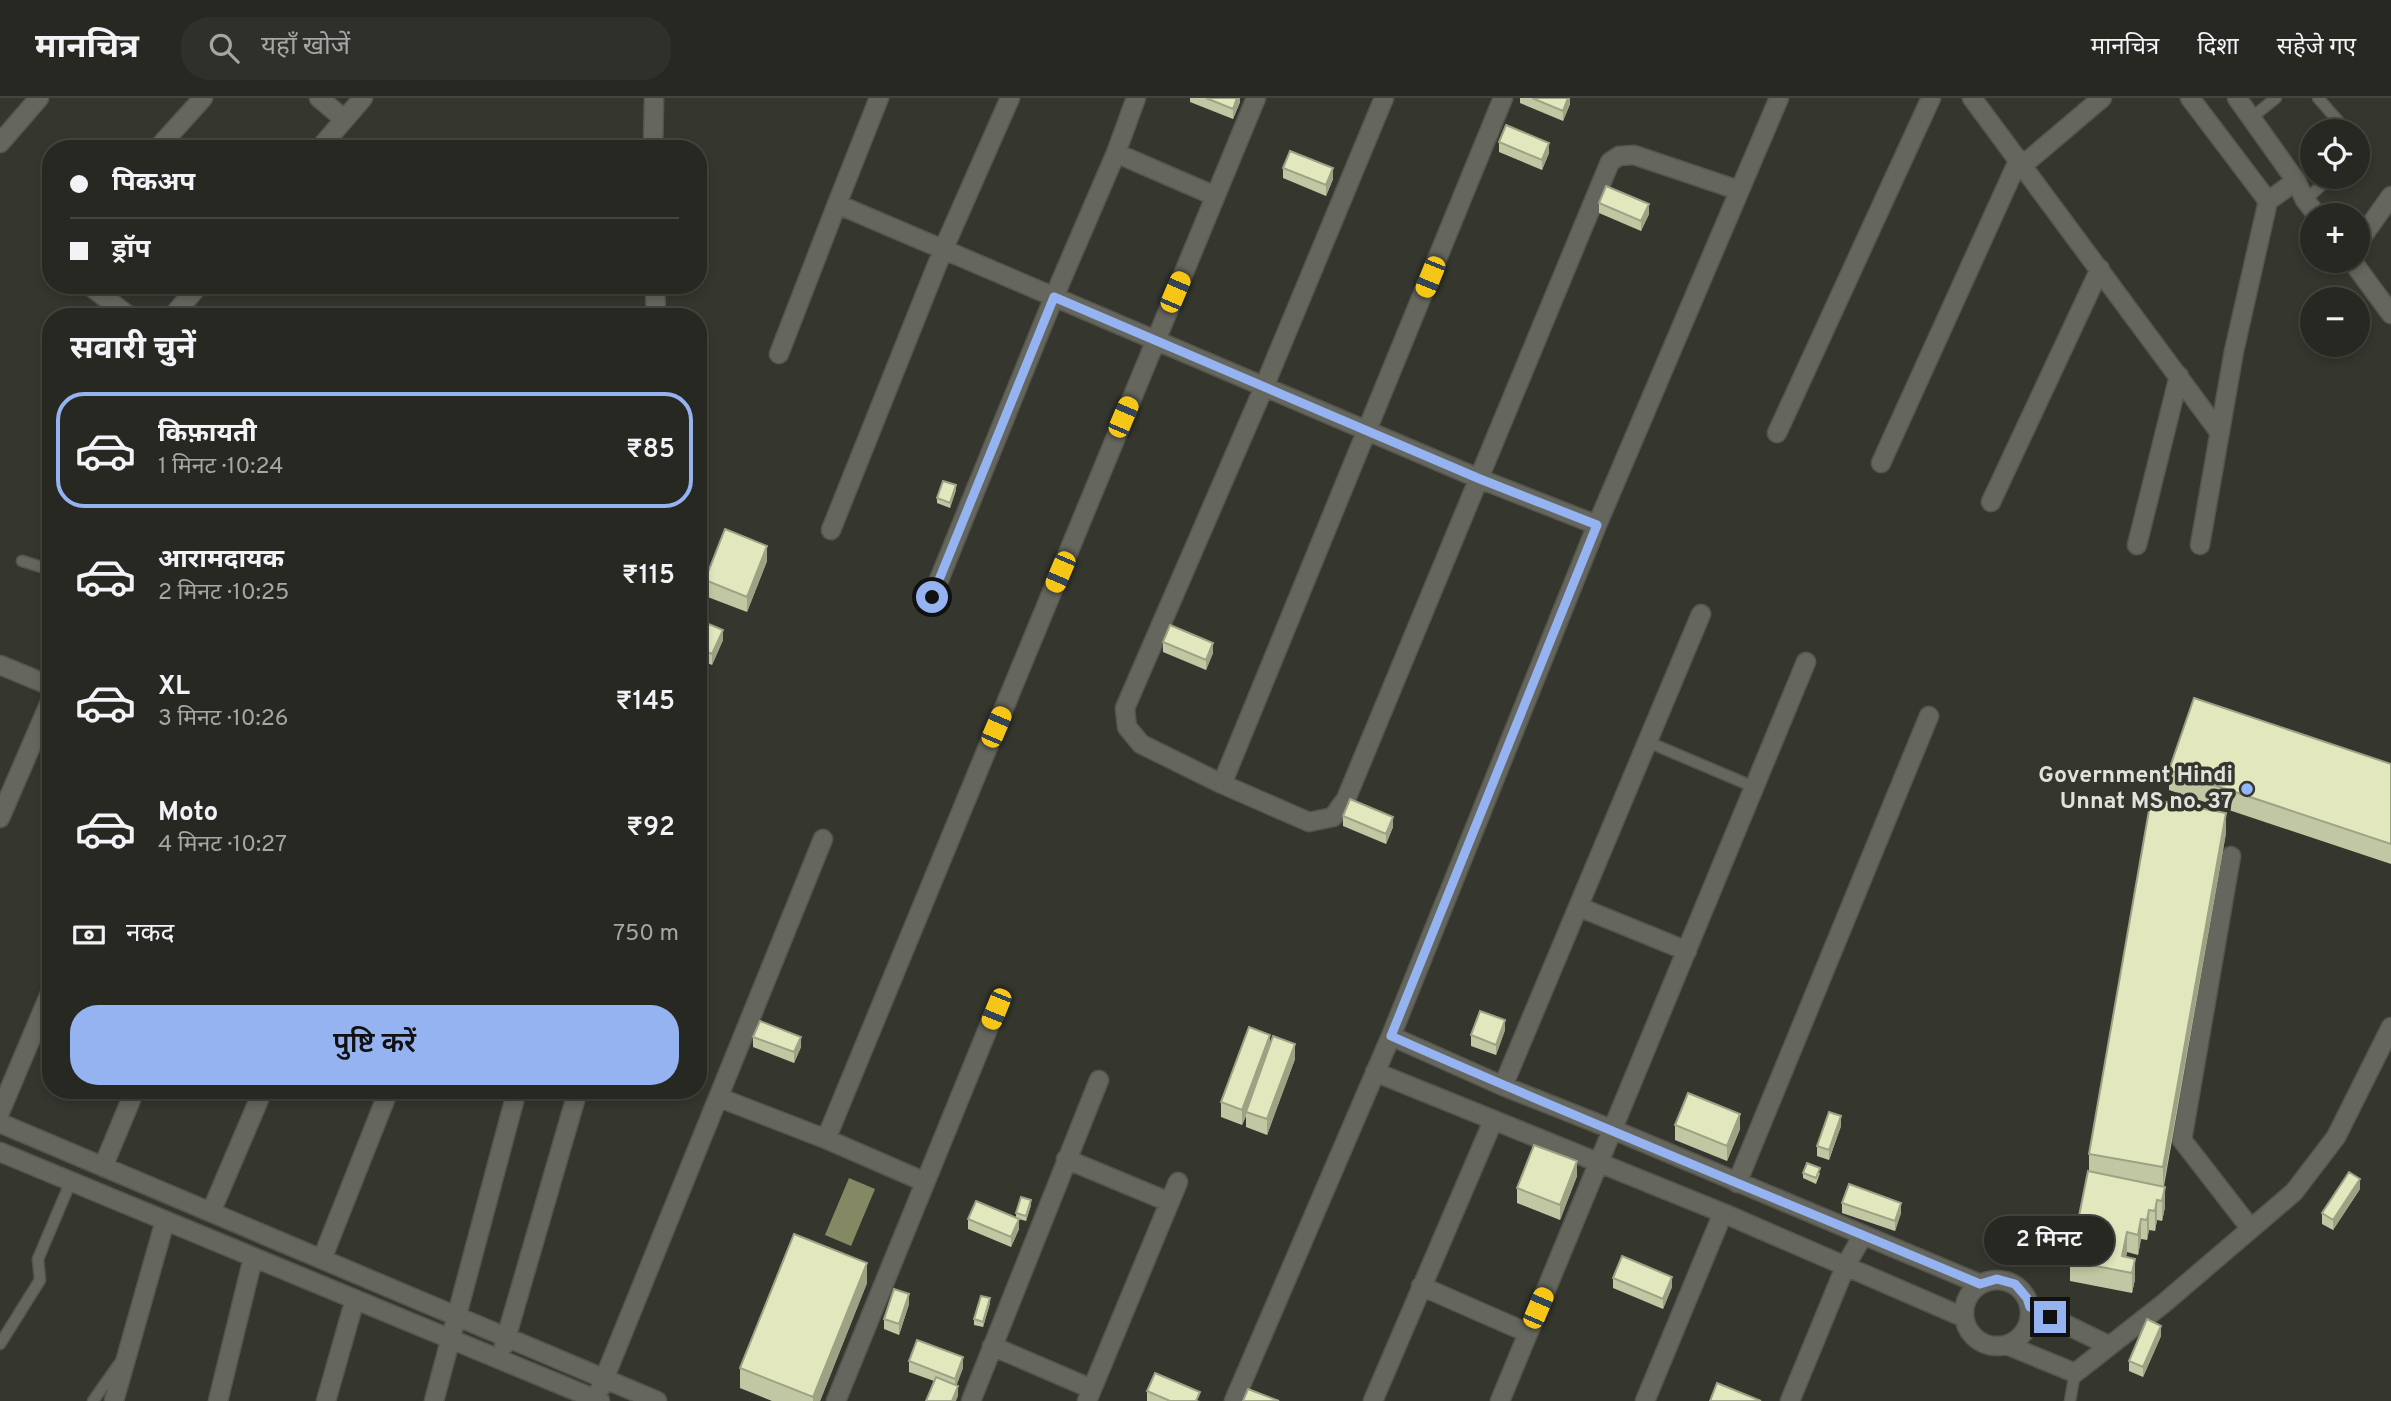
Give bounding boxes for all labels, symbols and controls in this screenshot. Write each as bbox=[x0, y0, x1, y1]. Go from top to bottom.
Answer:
search box bbox=[181, 17, 671, 80]
text: मानचित्र bbox=[35, 28, 139, 70]
icon: search bbox=[205, 29, 243, 67]
text: यहाँ खोजें bbox=[261, 31, 350, 64]
text: मानचित्र bbox=[2091, 33, 2159, 63]
text: दिशा bbox=[2197, 33, 2239, 63]
text: सहेजे गए bbox=[2277, 33, 2356, 63]
map controls bbox=[2300, 119, 2370, 357]
button: locate bbox=[2300, 119, 2370, 189]
text: पिकअप bbox=[112, 167, 195, 200]
button: + bbox=[2300, 203, 2370, 273]
text: ड्रॉप bbox=[112, 234, 150, 267]
car bbox=[1413, 254, 1448, 300]
car bbox=[1158, 269, 1193, 315]
button: − bbox=[2300, 287, 2370, 357]
text: सवारी चुनें bbox=[70, 330, 196, 370]
car bbox=[1106, 394, 1141, 440]
text: किफ़ायती bbox=[158, 418, 257, 451]
icon: car bbox=[74, 419, 137, 482]
text: ₹85 bbox=[626, 434, 675, 467]
text: 1 मिनट · 10:24 bbox=[158, 453, 284, 482]
text: आरामदायक bbox=[158, 544, 284, 577]
icon: car bbox=[74, 545, 137, 608]
car bbox=[1043, 549, 1078, 595]
text: ₹115 bbox=[622, 560, 675, 593]
text: 2 मिनट · 10:25 bbox=[158, 579, 289, 608]
route start bbox=[916, 581, 948, 613]
icon: car bbox=[74, 671, 137, 734]
text: XL bbox=[158, 671, 190, 704]
text: ₹145 bbox=[616, 686, 675, 719]
car bbox=[979, 704, 1014, 750]
text: 3 मिनट · 10:26 bbox=[158, 705, 288, 734]
place label: Government Hindi Unnat MS no. 37 bbox=[2038, 762, 2233, 817]
marker: Government Hindi Unnat MS no. 37 bbox=[2239, 781, 2255, 797]
icon: car bbox=[74, 797, 137, 860]
text: Moto bbox=[158, 797, 218, 830]
text: ₹92 bbox=[626, 812, 675, 845]
text: 4 मिनट · 10:27 bbox=[158, 831, 287, 860]
icon: cash bbox=[70, 916, 108, 954]
text: नकद bbox=[126, 918, 174, 951]
text: 750 m bbox=[613, 920, 679, 949]
car bbox=[979, 986, 1014, 1032]
button: पुष्टि करें bbox=[70, 1005, 679, 1085]
callout: 2 मिनट bbox=[1985, 1216, 2115, 1264]
text: 2 मिनट bbox=[2016, 1226, 2082, 1255]
car bbox=[1521, 1285, 1556, 1331]
route end bbox=[2034, 1301, 2066, 1333]

